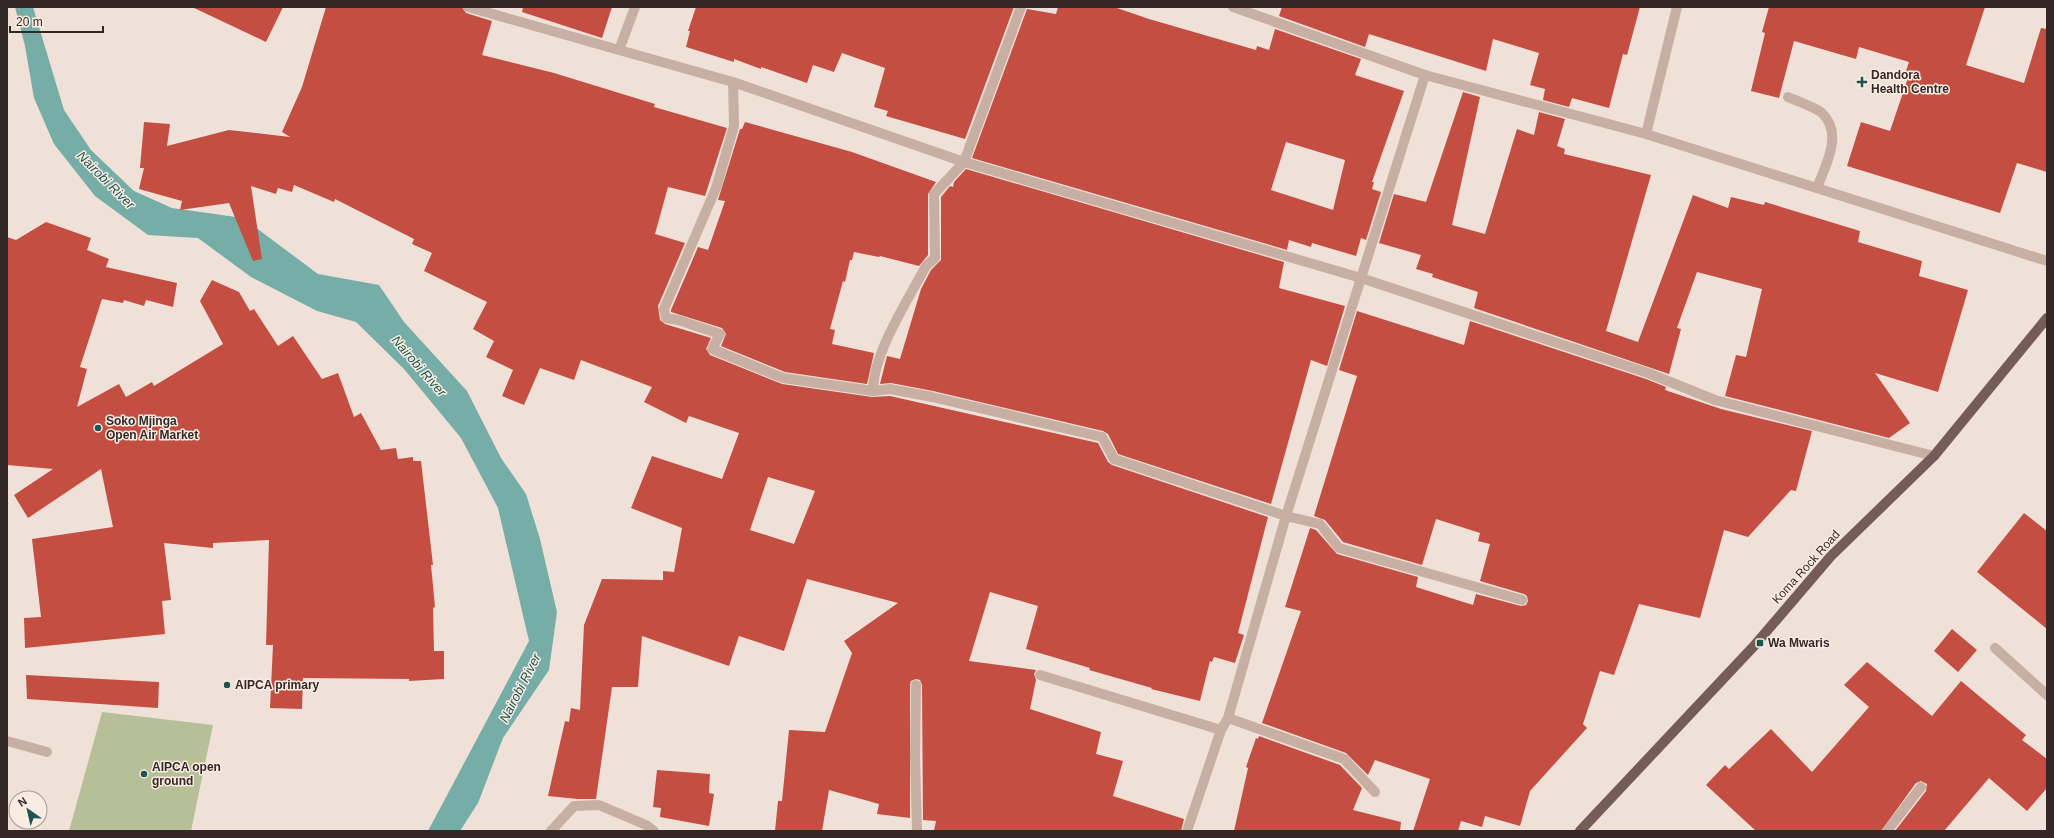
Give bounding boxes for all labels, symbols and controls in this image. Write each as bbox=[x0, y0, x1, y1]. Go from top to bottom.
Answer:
scale bar bbox=[10, 8, 103, 34]
text: 20 m bbox=[16, 15, 43, 29]
place label: Dandora Health Centre bbox=[1871, 68, 1949, 96]
marker: Dandora Health Centre bbox=[1856, 76, 1868, 88]
water label: Nairobi River bbox=[74, 148, 138, 212]
water label: Nairobi River bbox=[389, 333, 450, 400]
place label: Soko Mjinga Open Air Market bbox=[106, 414, 198, 442]
marker: Soko Mjinga Open Air Market bbox=[93, 423, 103, 433]
street label: Koma Rock Road bbox=[1769, 527, 1843, 607]
place label: Wa Mwaris bbox=[1768, 636, 1830, 650]
marker: Wa Mwaris bbox=[1755, 638, 1765, 648]
water label: Nairobi River bbox=[496, 651, 544, 725]
place label: AIPCA primary bbox=[235, 678, 320, 692]
marker: AIPCA primary bbox=[222, 680, 232, 690]
place label: AIPCA open ground bbox=[152, 760, 221, 788]
marker: AIPCA open ground bbox=[139, 769, 149, 779]
north arrow bbox=[8, 790, 48, 830]
text: N bbox=[16, 794, 29, 809]

